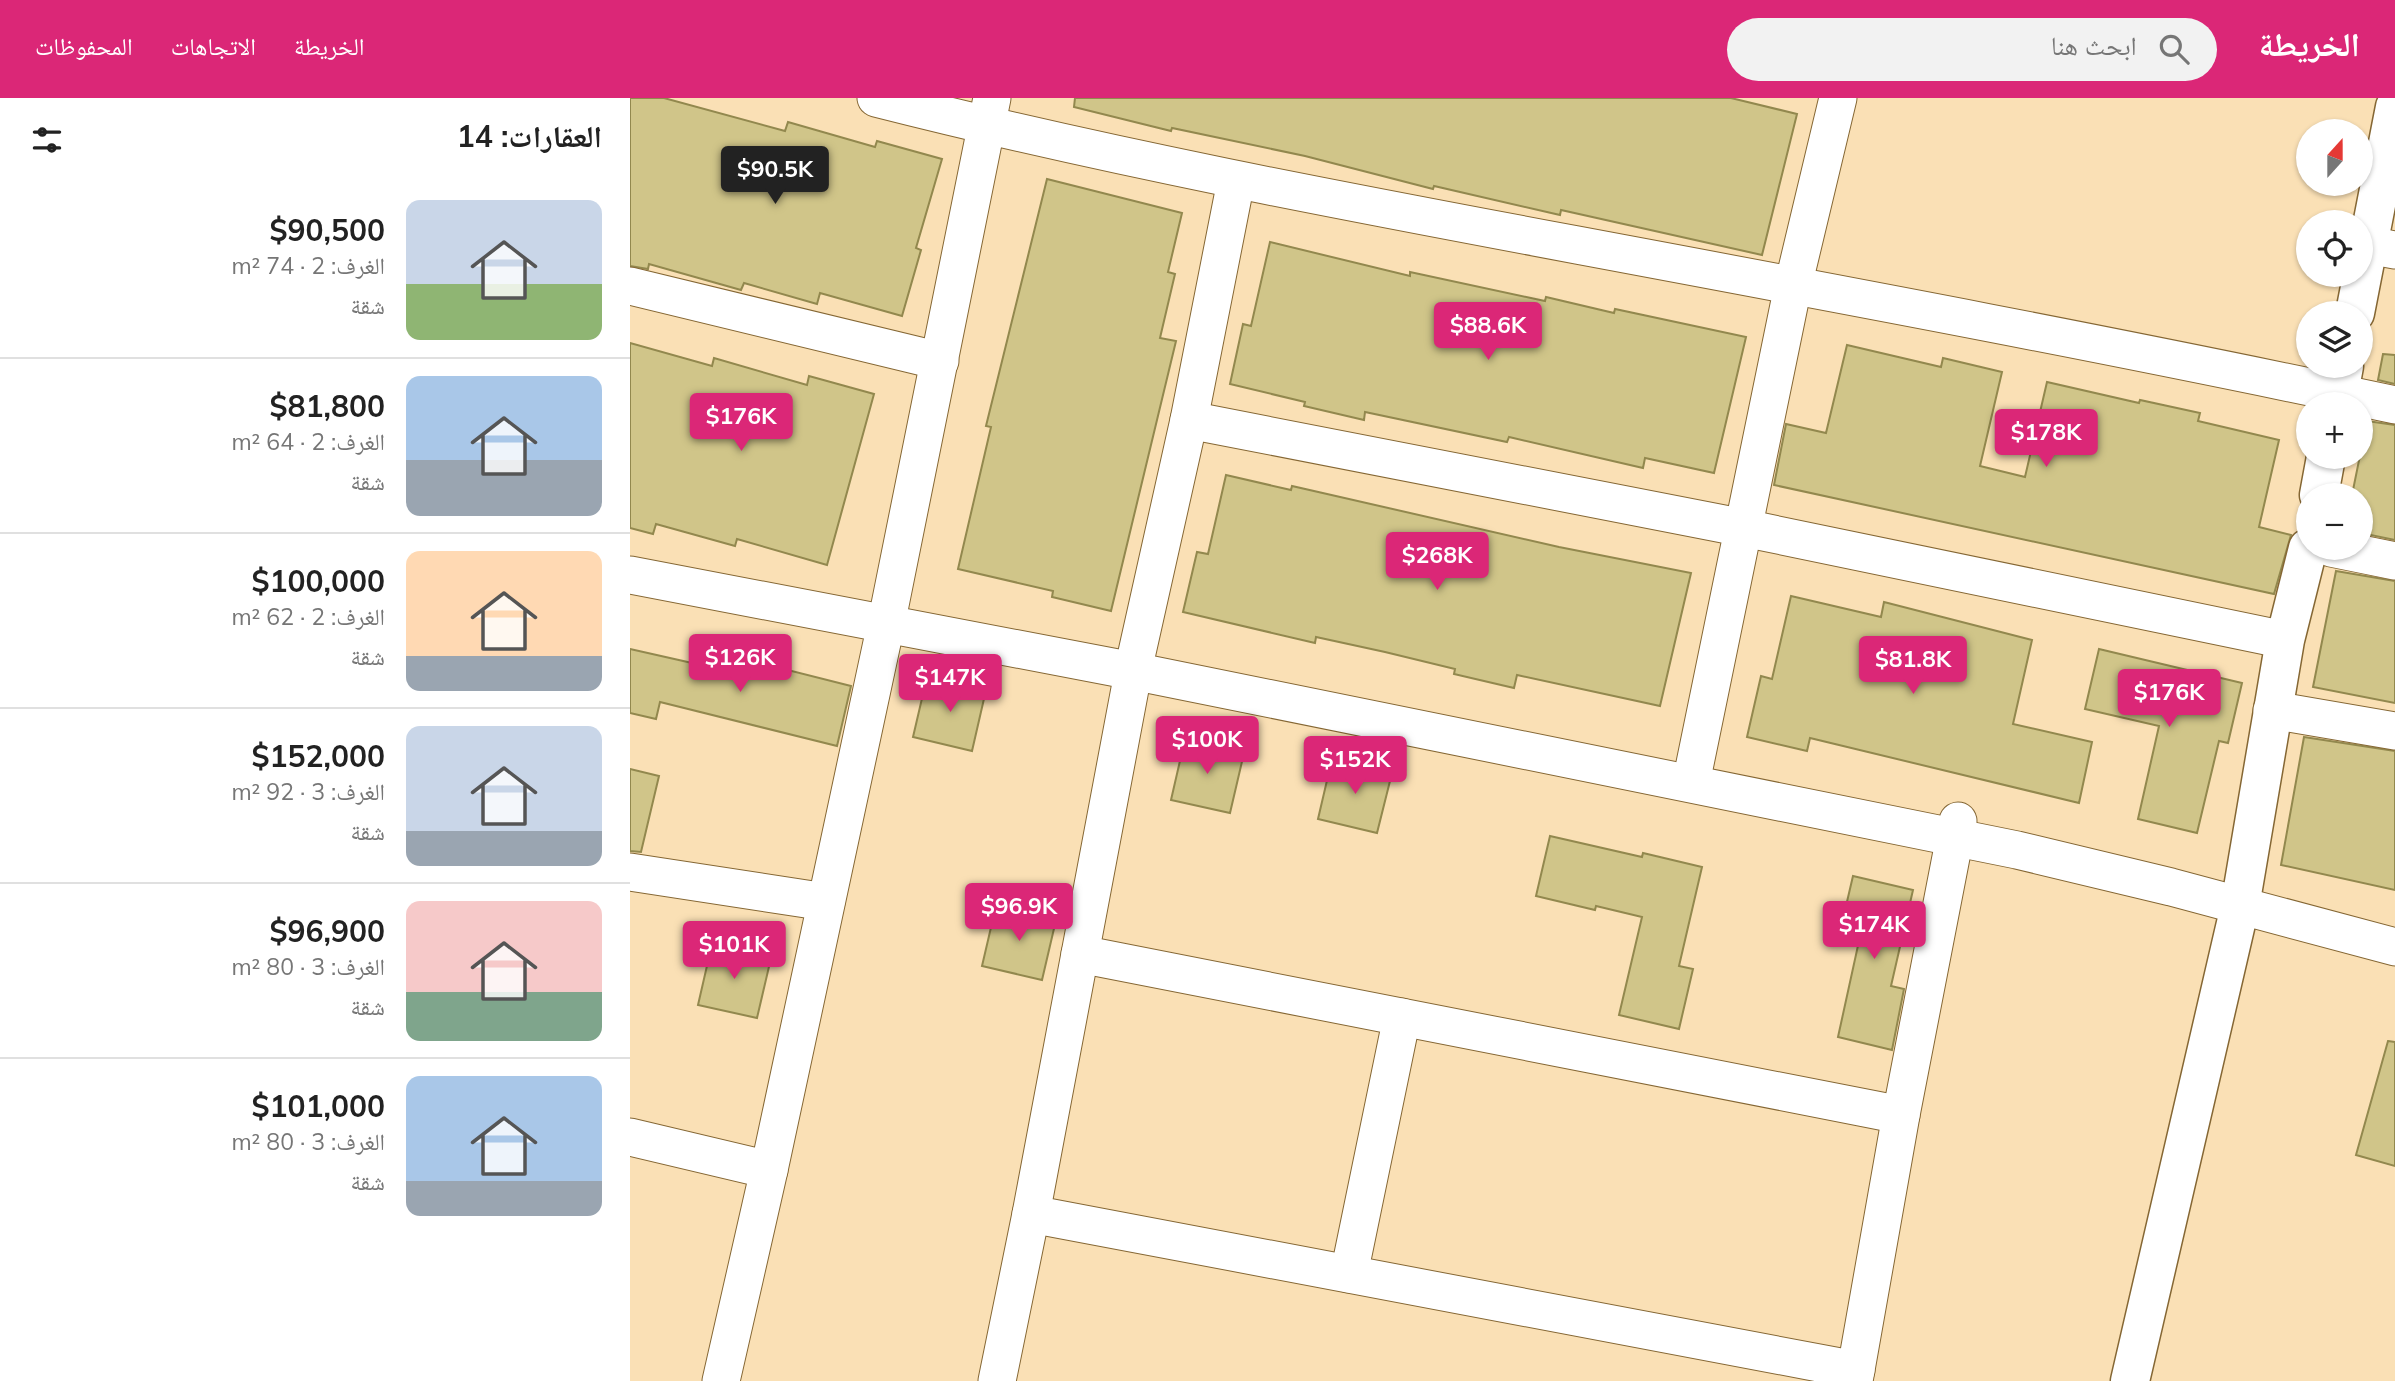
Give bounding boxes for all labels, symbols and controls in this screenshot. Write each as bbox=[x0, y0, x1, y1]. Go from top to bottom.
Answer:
search box bbox=[1727, 18, 2217, 81]
text: الخريطة bbox=[2259, 23, 2360, 64]
text: ابحث هنا bbox=[2051, 29, 2137, 62]
icon: search bbox=[2155, 30, 2193, 68]
text: المحفوظات bbox=[35, 31, 133, 61]
text: الاتجاهات bbox=[171, 31, 256, 61]
text: الخريطة bbox=[294, 31, 365, 61]
text: العقارات: 14 bbox=[457, 117, 602, 155]
north arrow bbox=[2296, 119, 2373, 196]
map controls bbox=[2296, 119, 2373, 560]
icon: filters bbox=[28, 121, 66, 159]
pin: $90.5K bbox=[718, 146, 832, 206]
text: $90.5K bbox=[737, 154, 813, 183]
button: locate bbox=[2296, 210, 2373, 287]
text: $90,500 bbox=[270, 211, 385, 249]
icon: home bbox=[462, 228, 546, 312]
text: الغرف: 2 · 74 m² bbox=[231, 251, 385, 280]
text: شقة bbox=[351, 291, 385, 320]
button: layers bbox=[2296, 301, 2373, 378]
pin: $88.6K bbox=[1431, 302, 1545, 362]
text: $88.6K bbox=[1450, 310, 1526, 339]
text: $81,800 bbox=[270, 387, 385, 425]
button: + bbox=[2296, 392, 2373, 469]
pin: $176K bbox=[692, 394, 790, 453]
text: $176K bbox=[706, 401, 776, 430]
icon: home bbox=[462, 404, 546, 488]
pin: $178K bbox=[1997, 410, 2095, 469]
text: $178K bbox=[2011, 417, 2081, 446]
text: الغرف: 2 · 64 m² bbox=[231, 427, 385, 456]
text: شقة bbox=[351, 467, 385, 496]
button: − bbox=[2296, 483, 2373, 560]
pin: $268K bbox=[1388, 532, 1486, 592]
text: $268K bbox=[1402, 540, 1472, 569]
text: $100,000 bbox=[252, 562, 385, 600]
icon: home bbox=[462, 579, 546, 663]
text: الغرف: 2 · 62 m² bbox=[231, 602, 385, 631]
pin: $126K bbox=[691, 634, 789, 694]
pin: $81.8K bbox=[1856, 636, 1970, 696]
text: شقة bbox=[351, 642, 385, 671]
text: $126K bbox=[705, 642, 775, 671]
text: $81.8K bbox=[1875, 644, 1951, 673]
pin: $147K bbox=[901, 654, 999, 714]
text: $147K bbox=[915, 662, 985, 691]
pin: $176K bbox=[2120, 670, 2218, 729]
text: $176K bbox=[2134, 677, 2204, 706]
pin: $100K bbox=[1158, 716, 1256, 776]
text: $100K bbox=[1172, 724, 1242, 753]
pin: $152K bbox=[1306, 736, 1404, 796]
text: $152,000 bbox=[252, 737, 385, 775]
text: $152K bbox=[1320, 744, 1390, 773]
icon: home bbox=[462, 754, 546, 838]
text: الغرف: 3 · 92 m² bbox=[231, 777, 385, 806]
text: شقة bbox=[351, 817, 385, 846]
pin: $96.9K bbox=[962, 884, 1076, 943]
text: $96.9K bbox=[981, 891, 1057, 920]
pin: $174K bbox=[1825, 902, 1923, 961]
text: $174K bbox=[1839, 909, 1909, 938]
text: $96,900 bbox=[270, 912, 385, 950]
pin: $101K bbox=[685, 922, 783, 981]
icon: home bbox=[462, 929, 546, 1013]
text: $101K bbox=[699, 929, 769, 958]
text: الغرف: 3 · 80 m² bbox=[231, 952, 385, 981]
text: شقة bbox=[351, 992, 385, 1021]
text: $101,000 bbox=[252, 1087, 385, 1125]
icon: home bbox=[462, 1104, 546, 1188]
text: الغرف: 3 · 80 m² bbox=[231, 1127, 385, 1156]
text: شقة bbox=[351, 1167, 385, 1196]

